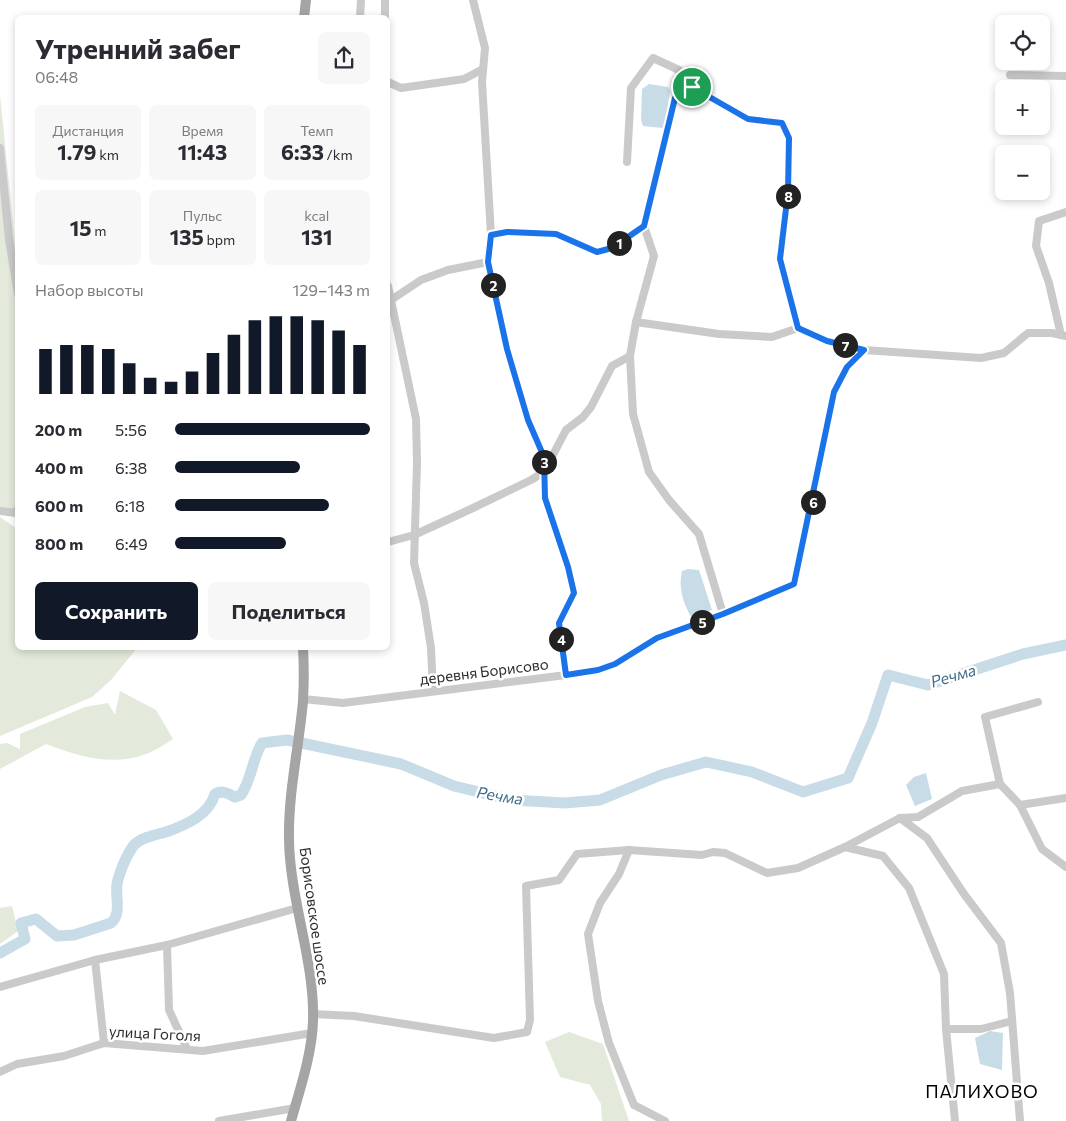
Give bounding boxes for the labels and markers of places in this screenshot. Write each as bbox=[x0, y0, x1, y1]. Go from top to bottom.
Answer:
pin bbox=[671, 66, 713, 108]
pin: 8 bbox=[776, 184, 800, 208]
pin: 1 bbox=[606, 230, 632, 256]
pin: 2 bbox=[480, 272, 506, 298]
pin: 7 bbox=[832, 332, 858, 358]
pin: 3 bbox=[532, 450, 556, 474]
pin: 6 bbox=[800, 490, 826, 514]
pin: 5 bbox=[690, 610, 714, 634]
pin: 4 bbox=[548, 626, 574, 652]

